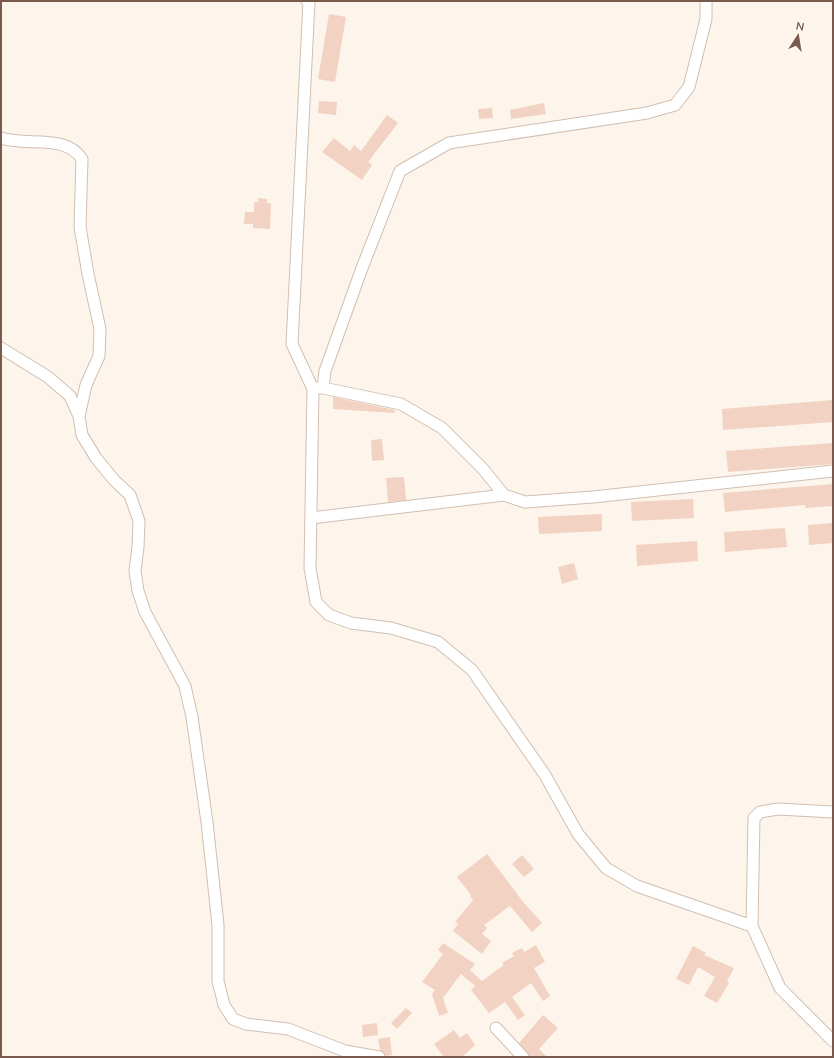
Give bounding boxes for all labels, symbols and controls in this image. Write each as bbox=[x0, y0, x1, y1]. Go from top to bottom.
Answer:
north arrow bbox=[778, 16, 818, 56]
text: N bbox=[795, 19, 806, 34]

